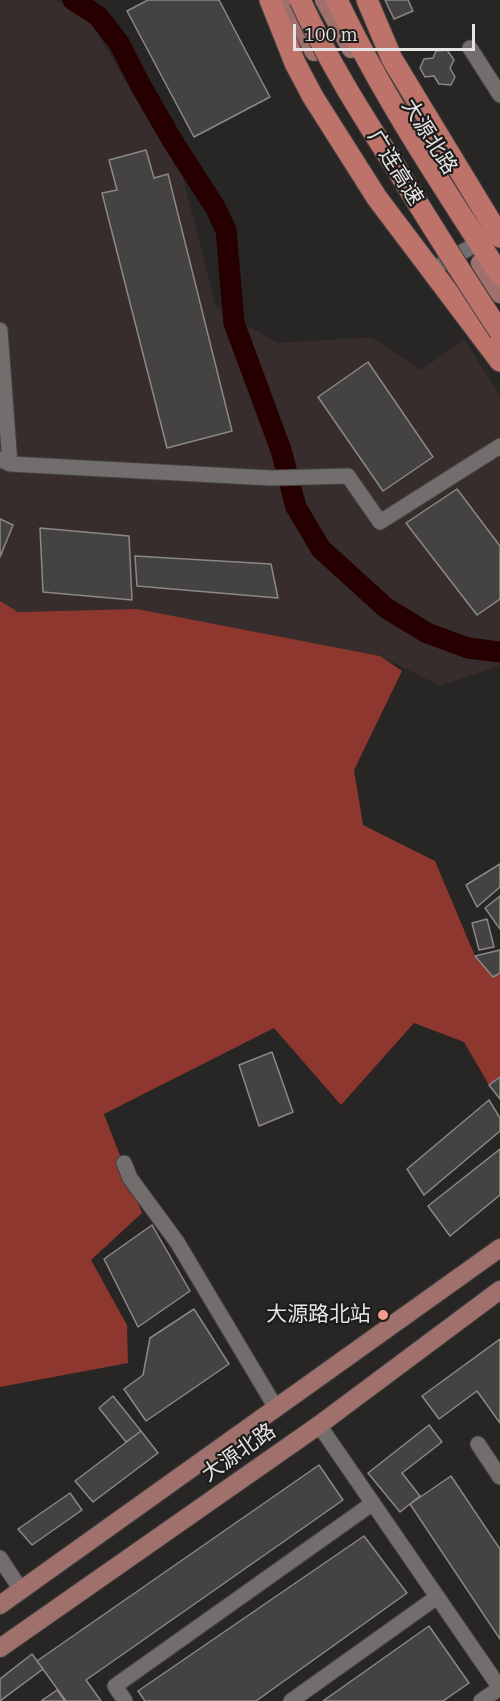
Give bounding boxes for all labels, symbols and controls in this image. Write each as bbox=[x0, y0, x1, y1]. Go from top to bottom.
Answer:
scale bar bbox=[296, 12, 478, 50]
text: 100 m bbox=[304, 23, 358, 46]
street label: 大源北路 bbox=[396, 95, 462, 179]
street label: 广连高速 bbox=[362, 126, 428, 210]
place label: 大源路北站 bbox=[266, 1302, 371, 1328]
marker: 大源路北站 bbox=[376, 1308, 390, 1322]
street label: 大源北路 bbox=[197, 1419, 281, 1487]

